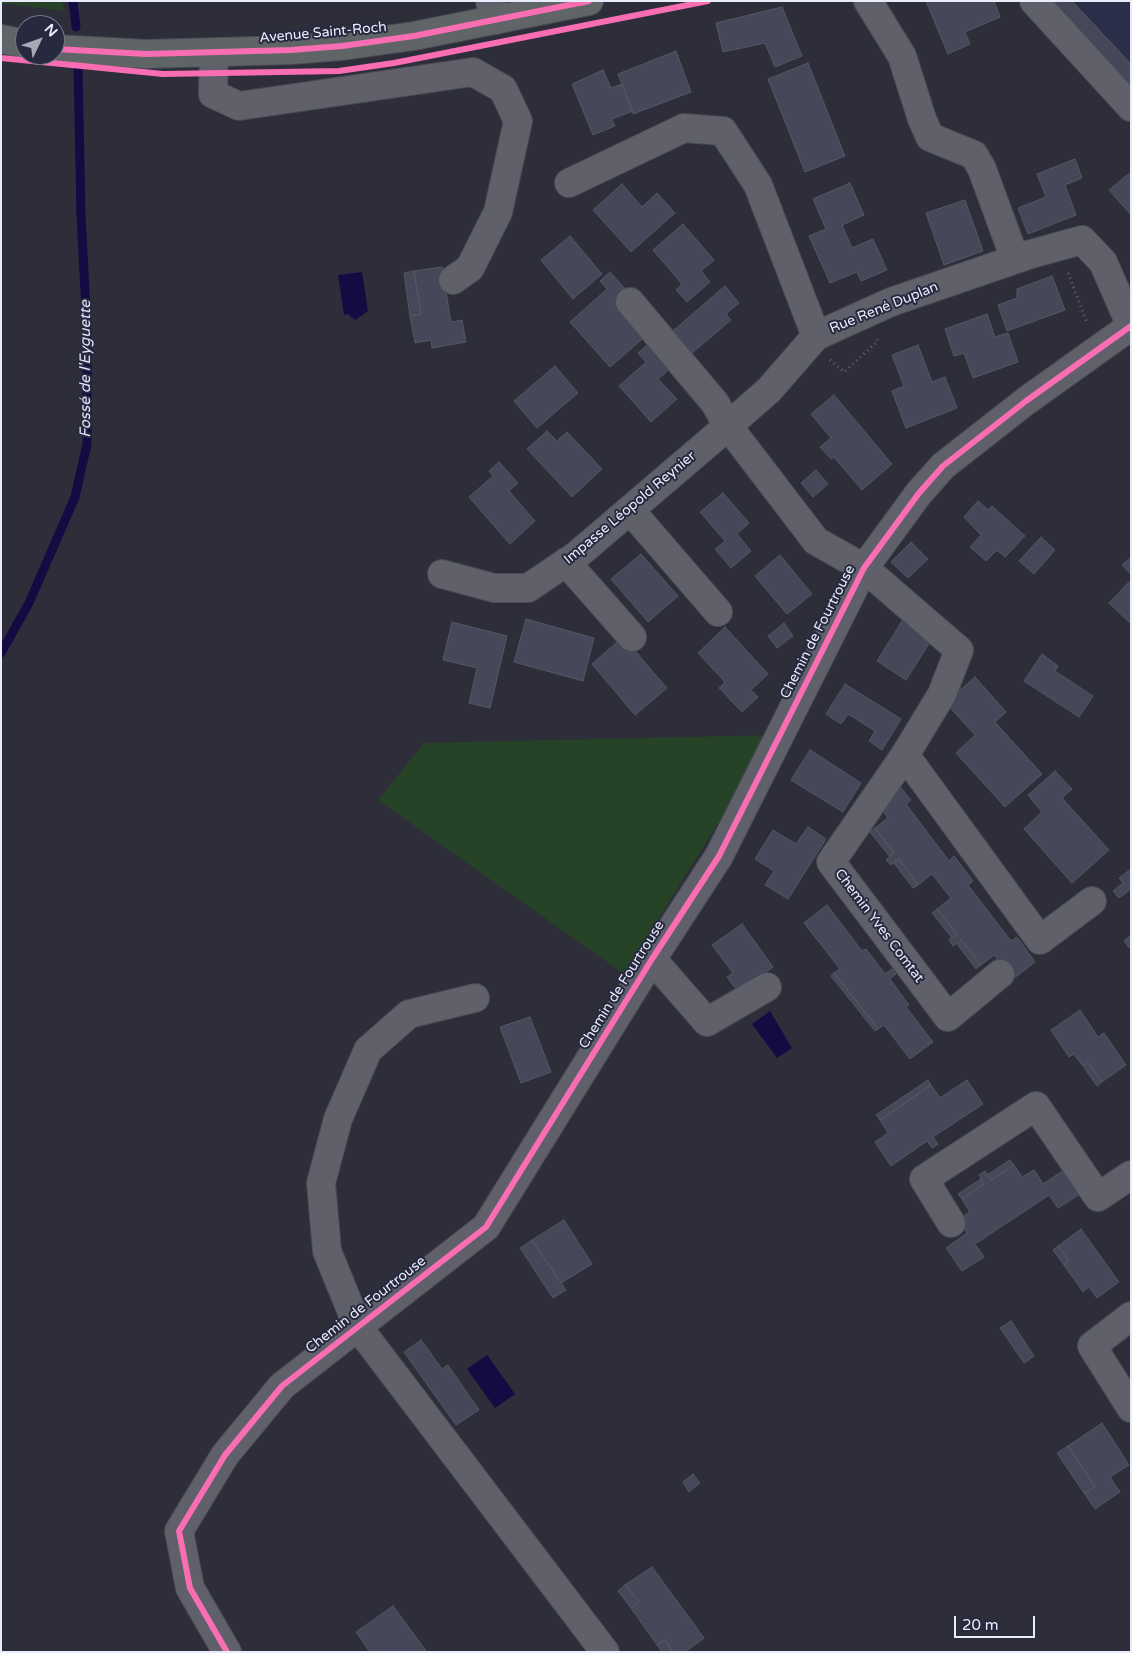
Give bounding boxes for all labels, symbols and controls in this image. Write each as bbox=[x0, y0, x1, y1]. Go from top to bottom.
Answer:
north arrow bbox=[15, 15, 65, 65]
street label: Avenue Saint-Roch bbox=[259, 19, 387, 47]
text: N bbox=[41, 20, 61, 40]
street label: Rue René Duplan bbox=[827, 279, 941, 337]
water label: Fossé de l'Eyguette bbox=[77, 300, 95, 438]
street label: Impasse Léopold Reynier bbox=[561, 448, 699, 568]
street label: Chemin de Fourtrouse bbox=[777, 562, 859, 702]
street label: Chemin Yves Comtat bbox=[831, 866, 927, 986]
street label: Chemin de Fourtrouse bbox=[576, 918, 668, 1052]
street label: Chemin de Fourtrouse bbox=[303, 1253, 429, 1357]
scale bar bbox=[957, 1606, 1038, 1638]
text: 20 m bbox=[962, 1616, 999, 1634]

